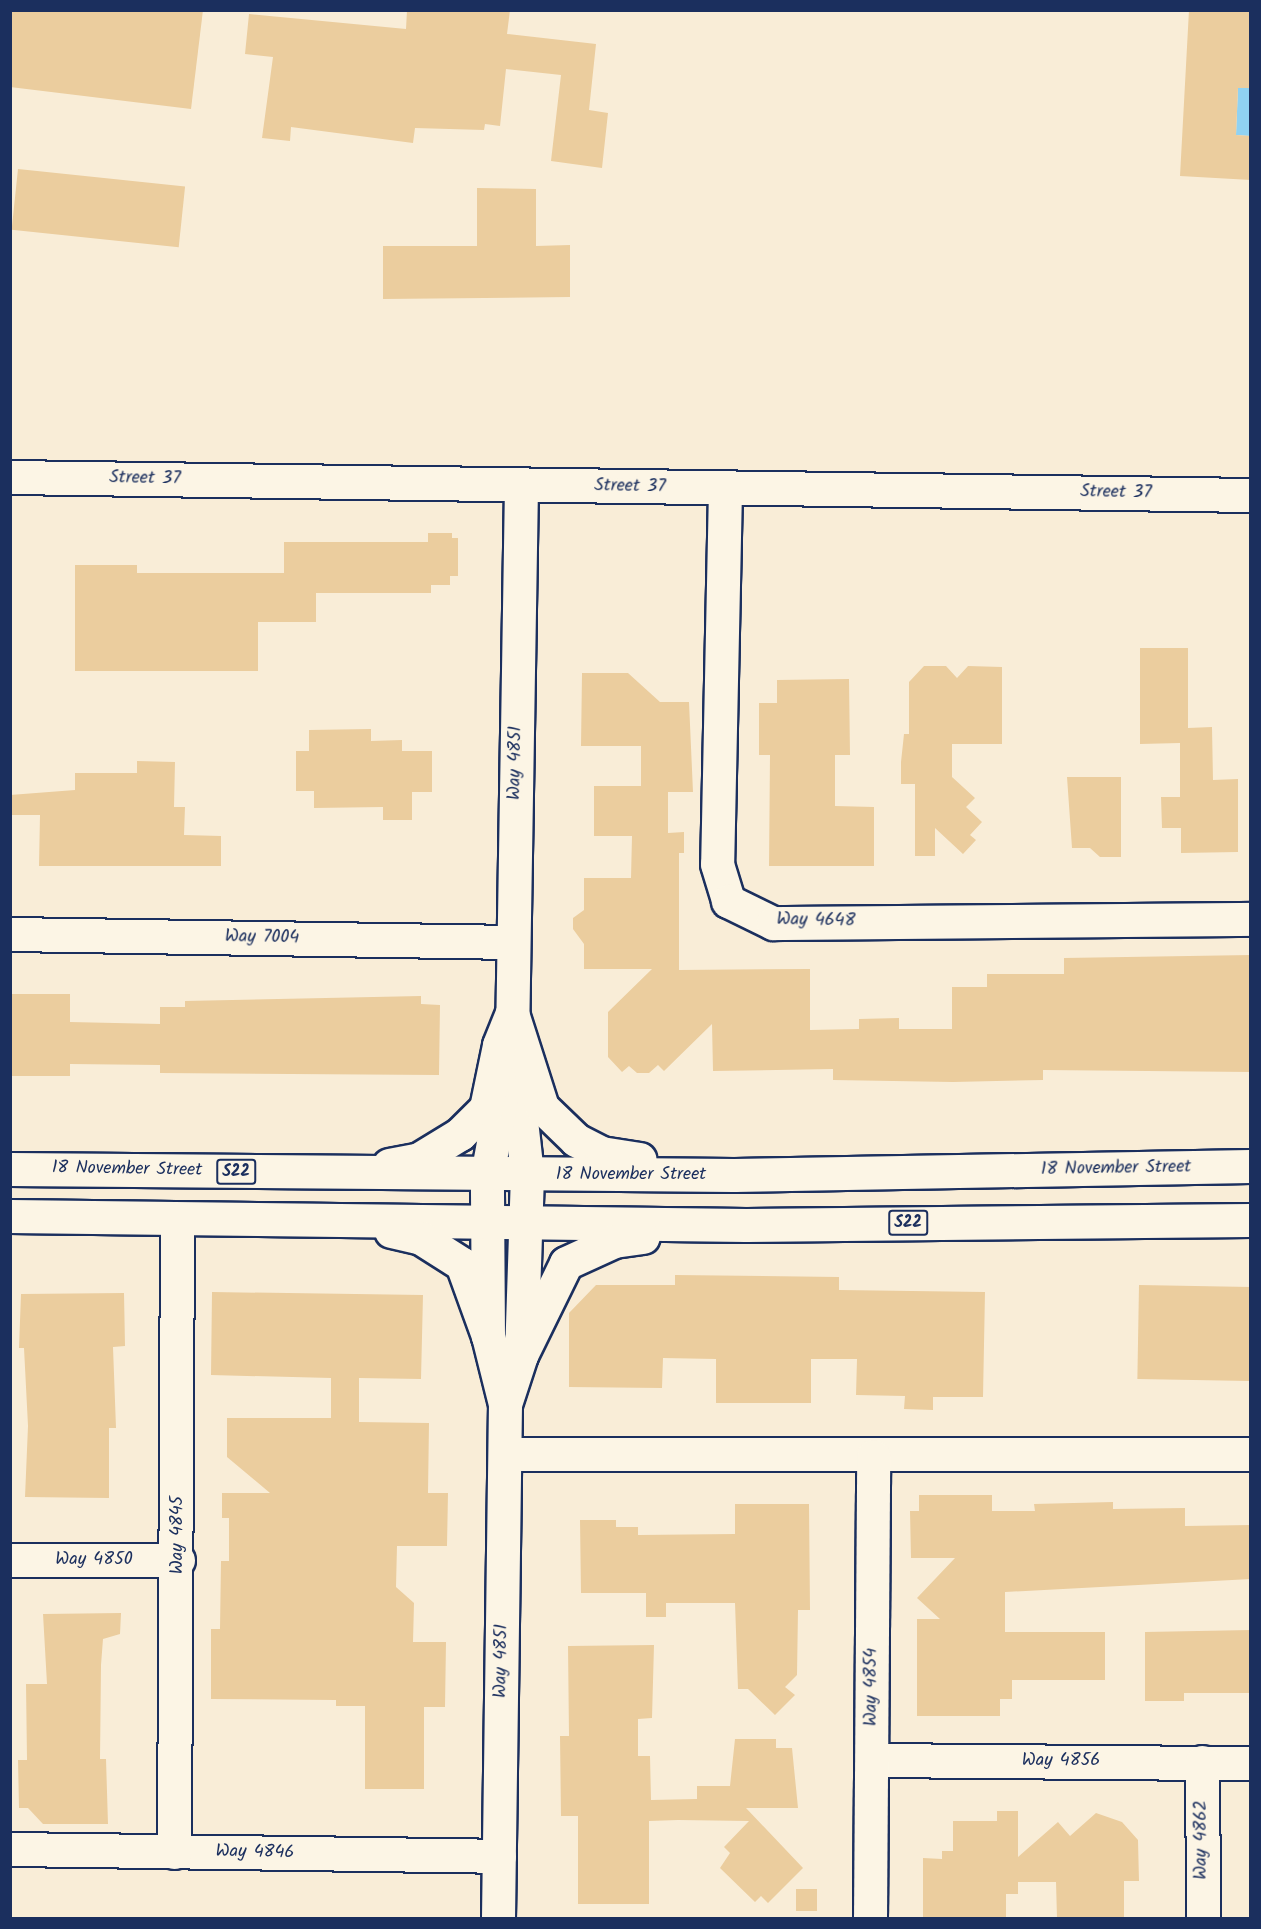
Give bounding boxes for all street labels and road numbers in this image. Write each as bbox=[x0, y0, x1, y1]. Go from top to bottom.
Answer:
street label: Street 37 bbox=[109, 468, 181, 490]
street label: Street 37 bbox=[594, 476, 666, 498]
street label: Street 37 bbox=[1080, 482, 1152, 504]
street label: Way 4851 bbox=[505, 726, 527, 800]
street label: Way 4648 bbox=[776, 910, 856, 932]
street label: Way 7004 bbox=[225, 927, 299, 949]
street label: 18 November Street bbox=[1041, 1157, 1191, 1181]
street label: 18 November Street bbox=[52, 1158, 202, 1182]
road number: S22 bbox=[215, 1159, 257, 1185]
street label: 18 November Street bbox=[556, 1164, 706, 1186]
road number: S22 bbox=[887, 1210, 929, 1236]
street label: Way 4845 bbox=[167, 1496, 189, 1574]
street label: Way 4850 bbox=[55, 1549, 133, 1571]
street label: Way 4851 bbox=[491, 1624, 513, 1698]
street label: Way 4854 bbox=[861, 1648, 883, 1726]
street label: Way 4856 bbox=[1022, 1750, 1100, 1772]
street label: Way 4862 bbox=[1191, 1800, 1213, 1880]
street label: Way 4846 bbox=[215, 1842, 295, 1864]

